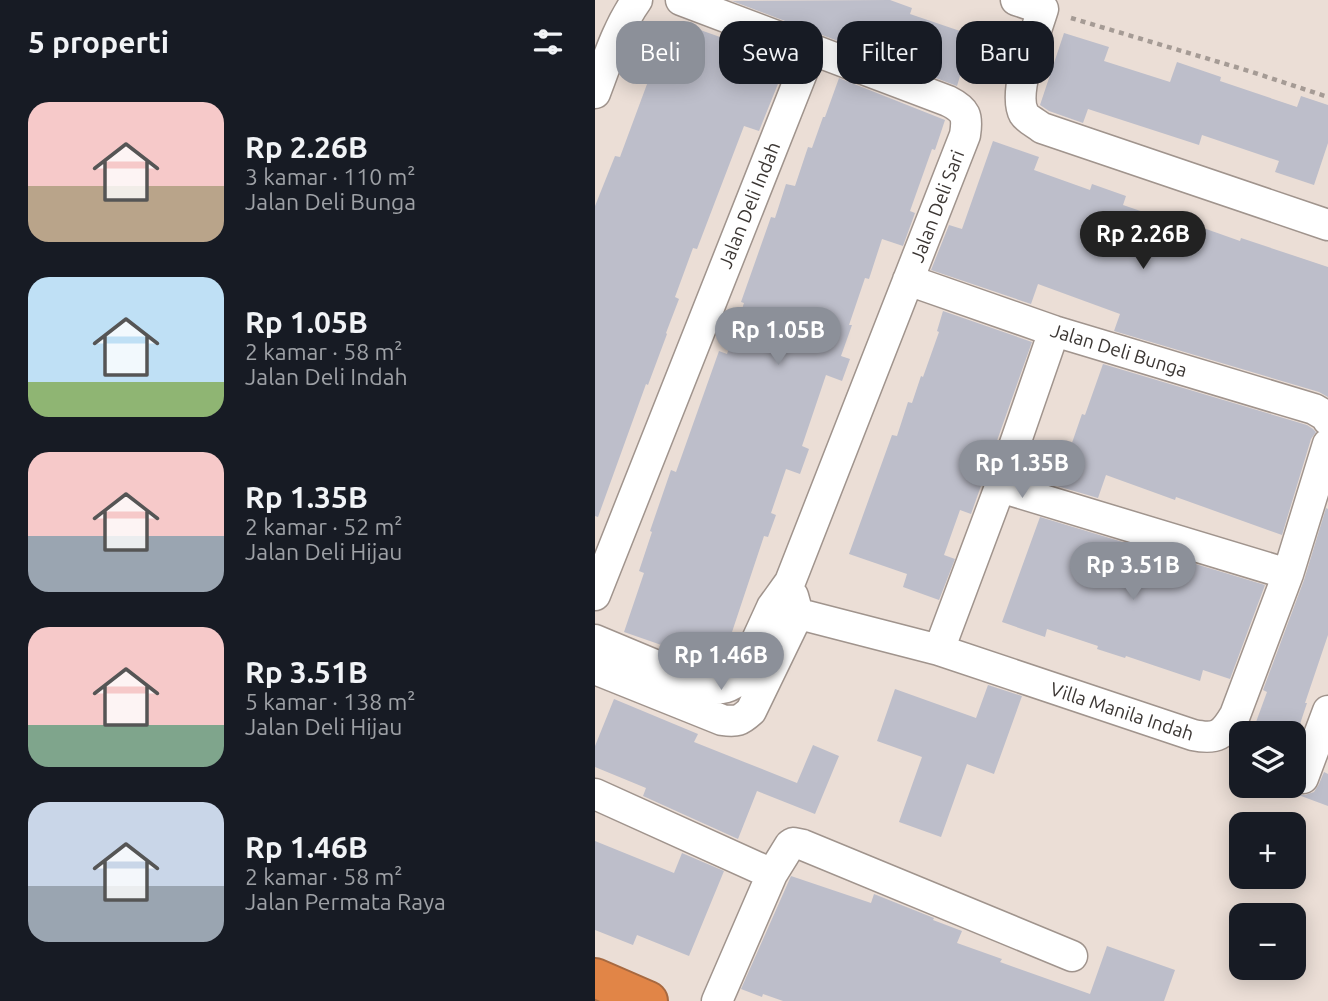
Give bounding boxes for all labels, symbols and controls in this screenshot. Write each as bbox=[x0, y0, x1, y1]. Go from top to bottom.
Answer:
chip: Beli bbox=[616, 21, 705, 84]
chip: Sewa bbox=[719, 21, 823, 84]
chip: Filter bbox=[837, 21, 942, 84]
chip: Baru bbox=[956, 21, 1054, 84]
icon: filters bbox=[529, 23, 567, 61]
text: 5 properti bbox=[28, 25, 169, 59]
icon: home bbox=[84, 130, 168, 214]
text: Rp 2.26B bbox=[245, 130, 368, 164]
street label: Jalan Deli Indah bbox=[714, 139, 784, 271]
street label: Jalan Deli Sari bbox=[905, 147, 969, 265]
text: 3 kamar · 110 m² bbox=[245, 164, 416, 189]
text: Jalan Deli Bunga bbox=[245, 189, 416, 214]
pin: Rp 2.26B bbox=[1071, 212, 1215, 271]
text: Rp 2.26B bbox=[1096, 221, 1190, 246]
icon: home bbox=[84, 305, 168, 389]
text: Rp 1.05B bbox=[245, 305, 368, 339]
pin: Rp 1.05B bbox=[706, 308, 850, 367]
text: Rp 1.05B bbox=[731, 317, 825, 342]
street label: Jalan Deli Bunga bbox=[1048, 319, 1190, 381]
text: 2 kamar · 58 m² bbox=[245, 339, 403, 364]
text: Jalan Deli Indah bbox=[245, 364, 408, 389]
pin: Rp 1.35B bbox=[950, 440, 1094, 500]
text: Rp 1.35B bbox=[975, 450, 1069, 475]
icon: home bbox=[84, 480, 168, 564]
text: Rp 1.35B bbox=[245, 480, 368, 514]
text: 2 kamar · 52 m² bbox=[245, 514, 403, 539]
text: Jalan Deli Hijau bbox=[245, 539, 402, 564]
pin: Rp 3.51B bbox=[1061, 542, 1205, 602]
text: Rp 3.51B bbox=[1086, 552, 1180, 577]
pin: Rp 1.46B bbox=[649, 632, 793, 692]
text: Rp 1.46B bbox=[674, 642, 768, 667]
icon: home bbox=[84, 655, 168, 739]
text: Rp 3.51B bbox=[245, 655, 368, 689]
street label: Villa Manila Indah bbox=[1047, 677, 1197, 745]
text: 5 kamar · 138 m² bbox=[245, 689, 416, 714]
text: Jalan Deli Hijau bbox=[245, 714, 402, 739]
map controls bbox=[1229, 721, 1306, 980]
button: layers bbox=[1229, 721, 1306, 798]
button: + bbox=[1229, 812, 1306, 889]
icon: home bbox=[84, 830, 168, 914]
text: Rp 1.46B bbox=[245, 830, 368, 864]
text: 2 kamar · 58 m² bbox=[245, 864, 403, 889]
text: Jalan Permata Raya bbox=[245, 889, 446, 914]
button: − bbox=[1229, 903, 1306, 980]

